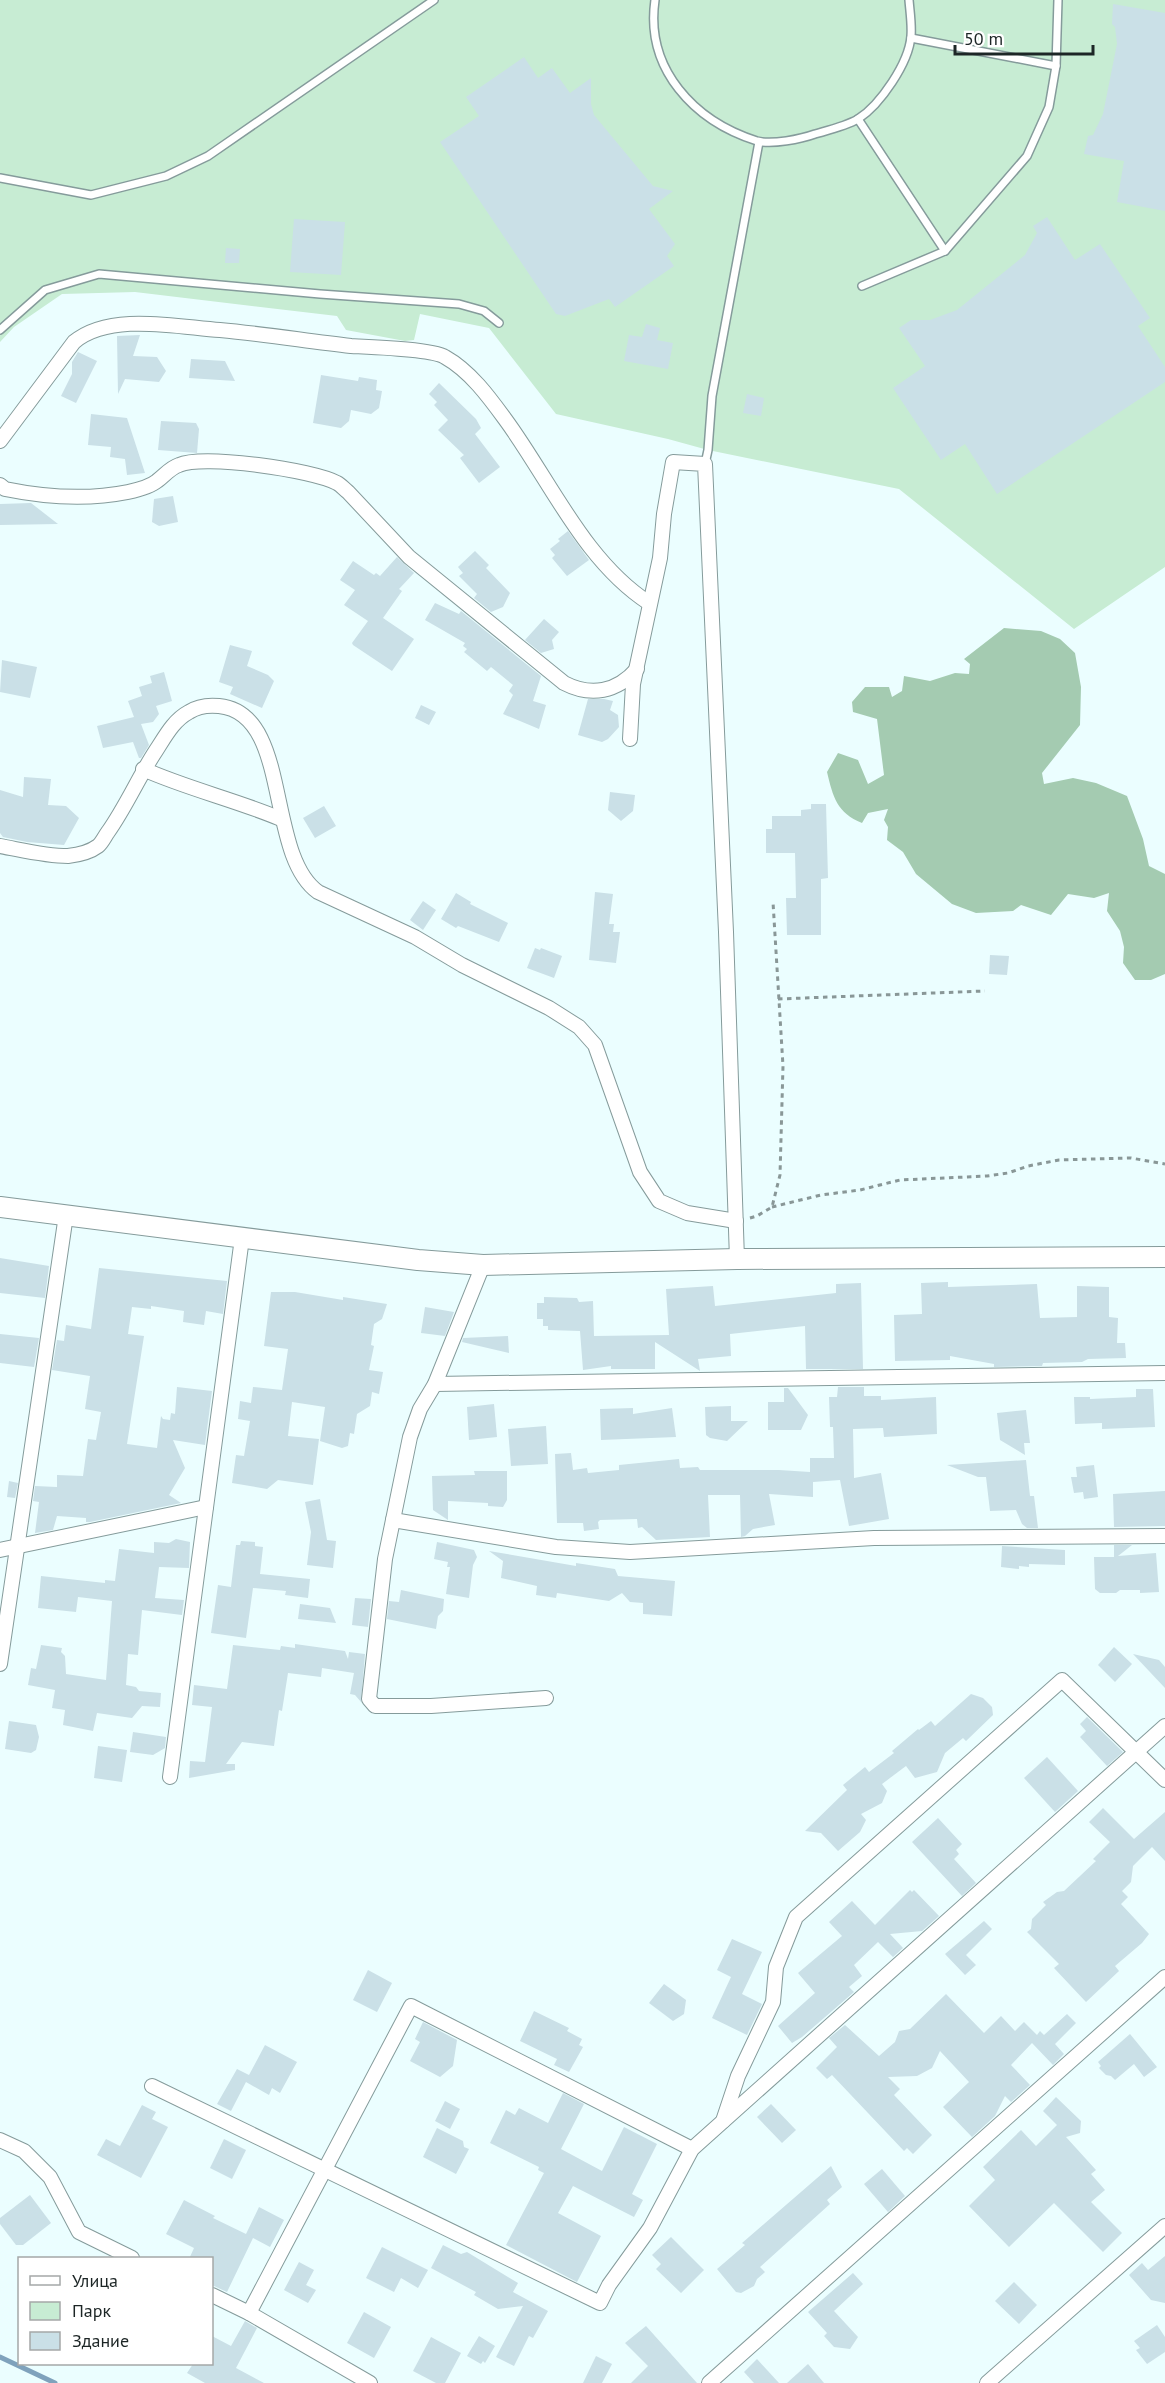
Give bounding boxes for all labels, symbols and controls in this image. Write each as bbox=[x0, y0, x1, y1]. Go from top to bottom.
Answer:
scale bar bbox=[955, 18, 1093, 56]
text: 50 m bbox=[964, 27, 1003, 50]
legend bbox=[18, 2257, 213, 2365]
text: Улица bbox=[72, 2269, 118, 2292]
text: Парк bbox=[72, 2299, 112, 2322]
text: Здание bbox=[72, 2329, 129, 2352]

